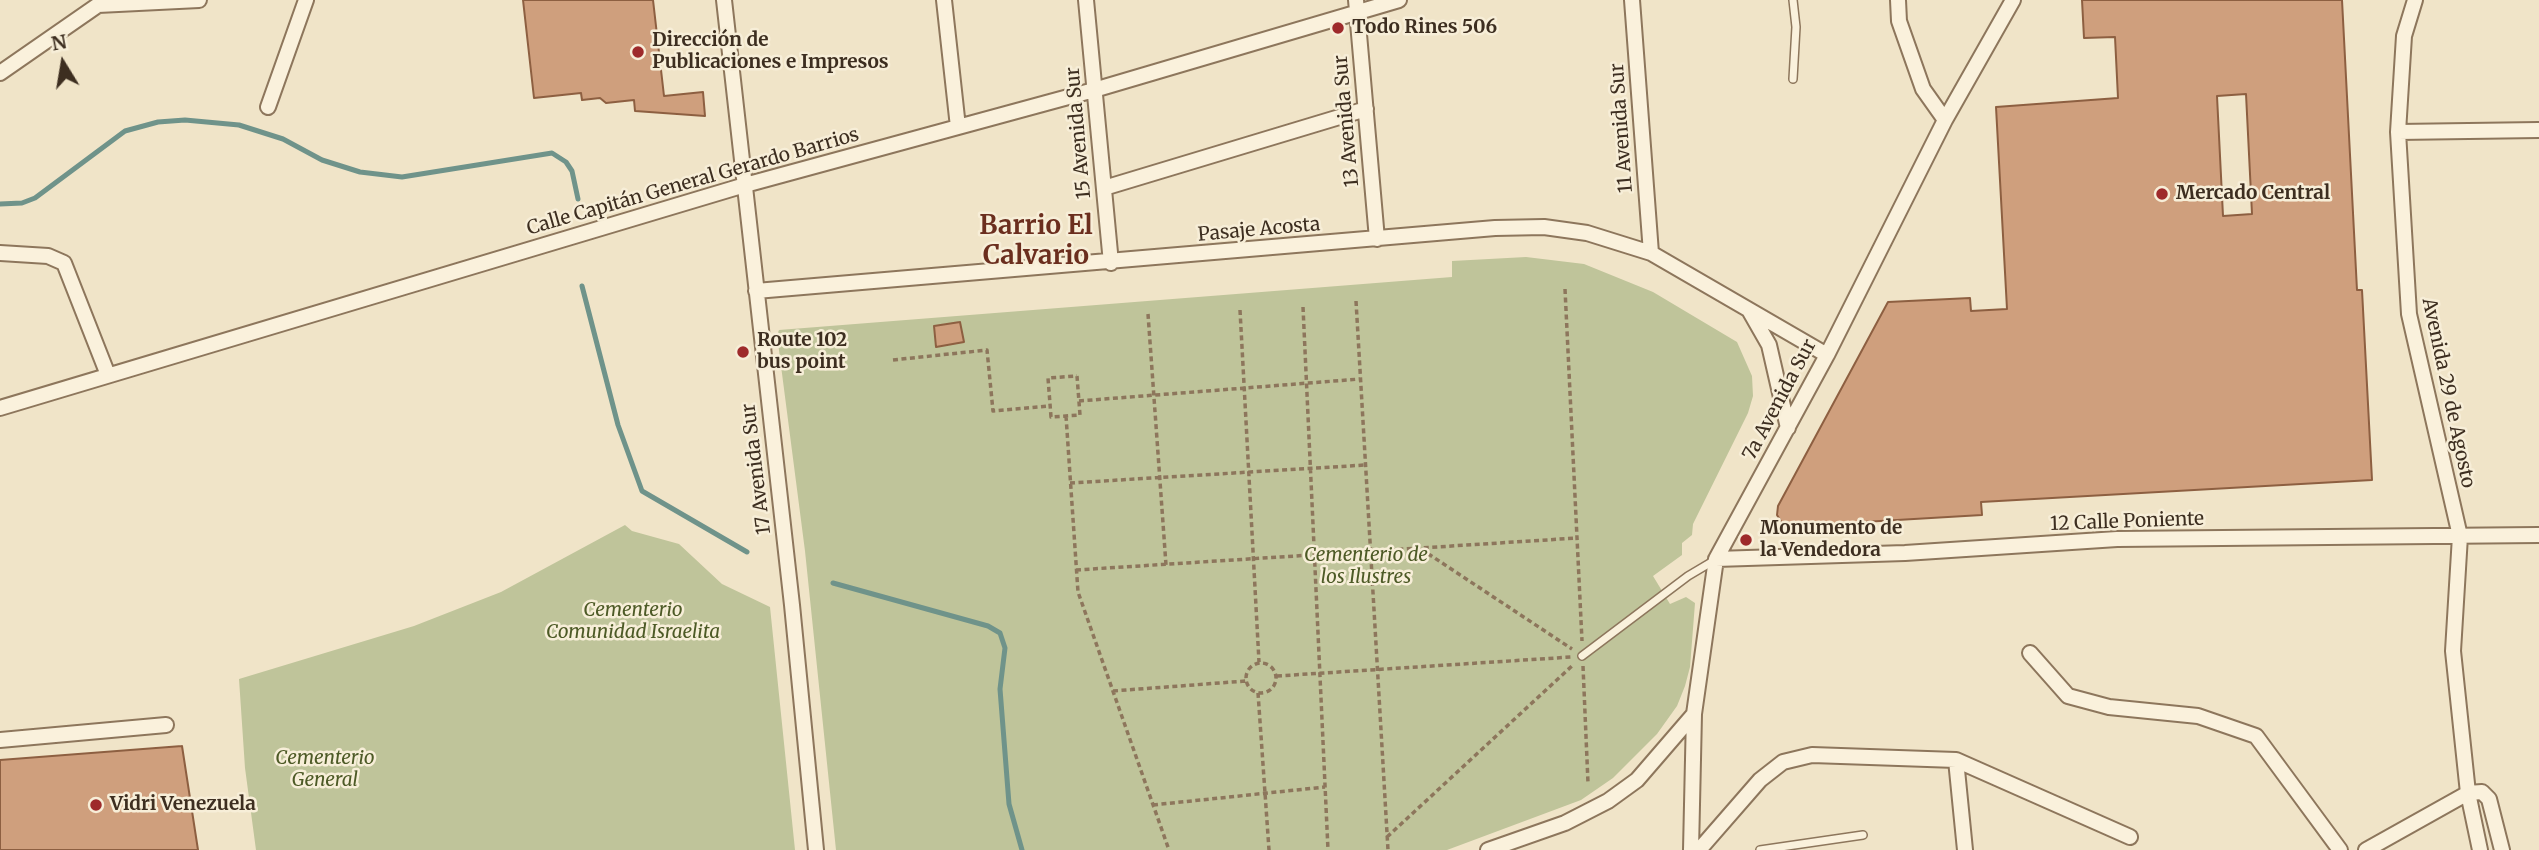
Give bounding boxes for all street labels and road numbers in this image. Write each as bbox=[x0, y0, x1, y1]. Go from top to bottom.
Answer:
street label: 13 Avenida Sur bbox=[1330, 54, 1364, 188]
street label: 11 Avenida Sur bbox=[1606, 62, 1638, 194]
street label: 15 Avenida Sur bbox=[1062, 66, 1096, 200]
street label: Calle Capitán General Gerardo Barrios bbox=[524, 124, 862, 240]
street label: Pasaje Acosta bbox=[1197, 213, 1321, 247]
street label: Avenida 29 de Agosto bbox=[2417, 296, 2479, 490]
street label: 7a Avenida Sur bbox=[1739, 336, 1821, 464]
street label: 17 Avenida Sur bbox=[738, 402, 776, 536]
street label: 12 Calle Poniente bbox=[2050, 508, 2204, 536]

